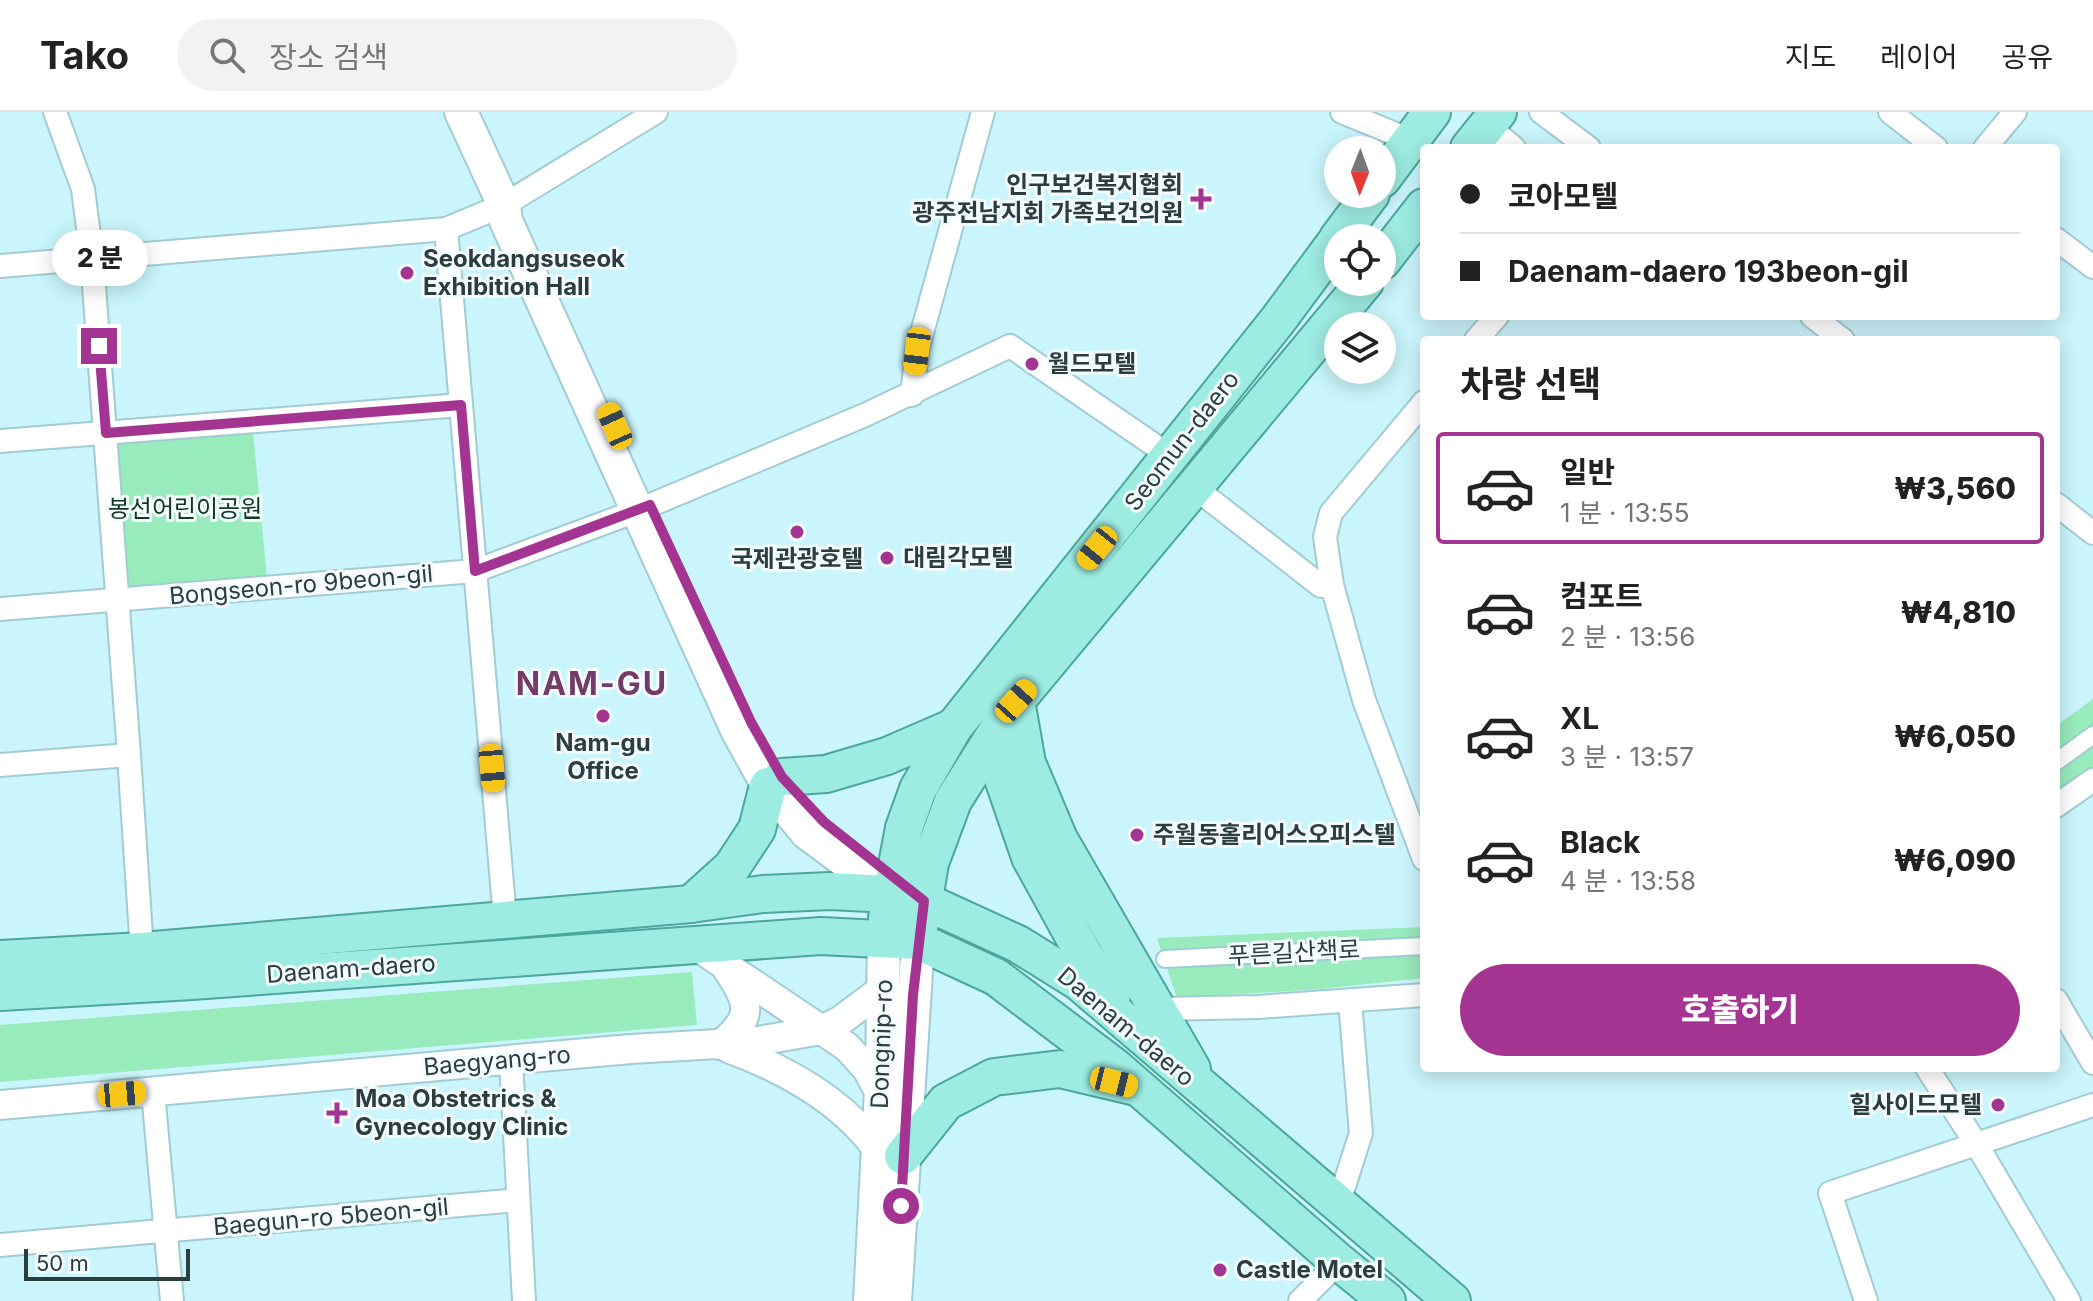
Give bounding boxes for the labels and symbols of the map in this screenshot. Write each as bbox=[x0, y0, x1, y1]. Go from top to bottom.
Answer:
north arrow bbox=[1324, 136, 1396, 208]
place label: 인구보건복지협회 광주전남지회 가족보건의원 bbox=[912, 170, 1183, 227]
marker: 인구보건복지협회 광주전남지회 가족보건의원 bbox=[1190, 188, 1212, 210]
callout: 2 분 bbox=[51, 230, 147, 286]
place label: Seokdangsuseok Exhibition Hall bbox=[423, 244, 625, 301]
marker: Seokdangsuseok Exhibition Hall bbox=[398, 264, 416, 282]
car bbox=[902, 326, 932, 376]
route end bbox=[81, 328, 117, 364]
place label: 월드모텔 bbox=[1048, 349, 1136, 378]
marker: 월드모텔 bbox=[1023, 355, 1041, 373]
street label: Seomun-daero bbox=[1118, 365, 1245, 516]
car bbox=[594, 399, 636, 453]
park label: 봉선어린이공원 bbox=[108, 494, 262, 523]
car bbox=[1073, 522, 1121, 574]
marker: 국제관광호텔 bbox=[788, 523, 806, 541]
place label: 대림각모텔 bbox=[903, 543, 1013, 572]
place label: 국제관광호텔 bbox=[731, 544, 863, 573]
marker: 대림각모텔 bbox=[878, 549, 896, 567]
street label: Bongseon-ro 9beon-gil bbox=[168, 559, 434, 610]
district label: NAM-GU bbox=[516, 664, 668, 703]
car bbox=[991, 675, 1041, 727]
marker: Nam-gu Office bbox=[594, 707, 612, 725]
place label: Nam-gu Office bbox=[555, 728, 651, 785]
car bbox=[478, 743, 506, 793]
place label: 주월동홀리어스오피스텔 bbox=[1153, 820, 1396, 849]
marker: 주월동홀리어스오피스텔 bbox=[1128, 826, 1146, 844]
street label: 푸른길산책로 bbox=[1227, 935, 1361, 970]
street label: Daenam-daero bbox=[265, 948, 437, 989]
street label: Daenam-daero bbox=[1052, 961, 1201, 1092]
street label: Dongnip-ro bbox=[865, 979, 898, 1109]
street label: Baegyang-ro bbox=[422, 1040, 572, 1081]
car bbox=[1088, 1065, 1140, 1099]
car bbox=[97, 1080, 147, 1108]
place label: Moa Obstetrics & Gynecology Clinic bbox=[355, 1084, 568, 1141]
place label: 힐사이드모텔 bbox=[1850, 1090, 1982, 1119]
marker: 힐사이드모텔 bbox=[1989, 1096, 2007, 1114]
marker: Moa Obstetrics & Gynecology Clinic bbox=[326, 1102, 348, 1124]
route start bbox=[883, 1188, 919, 1224]
street label: Baegun-ro 5beon-gil bbox=[212, 1192, 450, 1241]
scale bar bbox=[24, 1245, 190, 1281]
place label: Castle Motel bbox=[1236, 1255, 1383, 1284]
marker: Castle Motel bbox=[1211, 1261, 1229, 1279]

